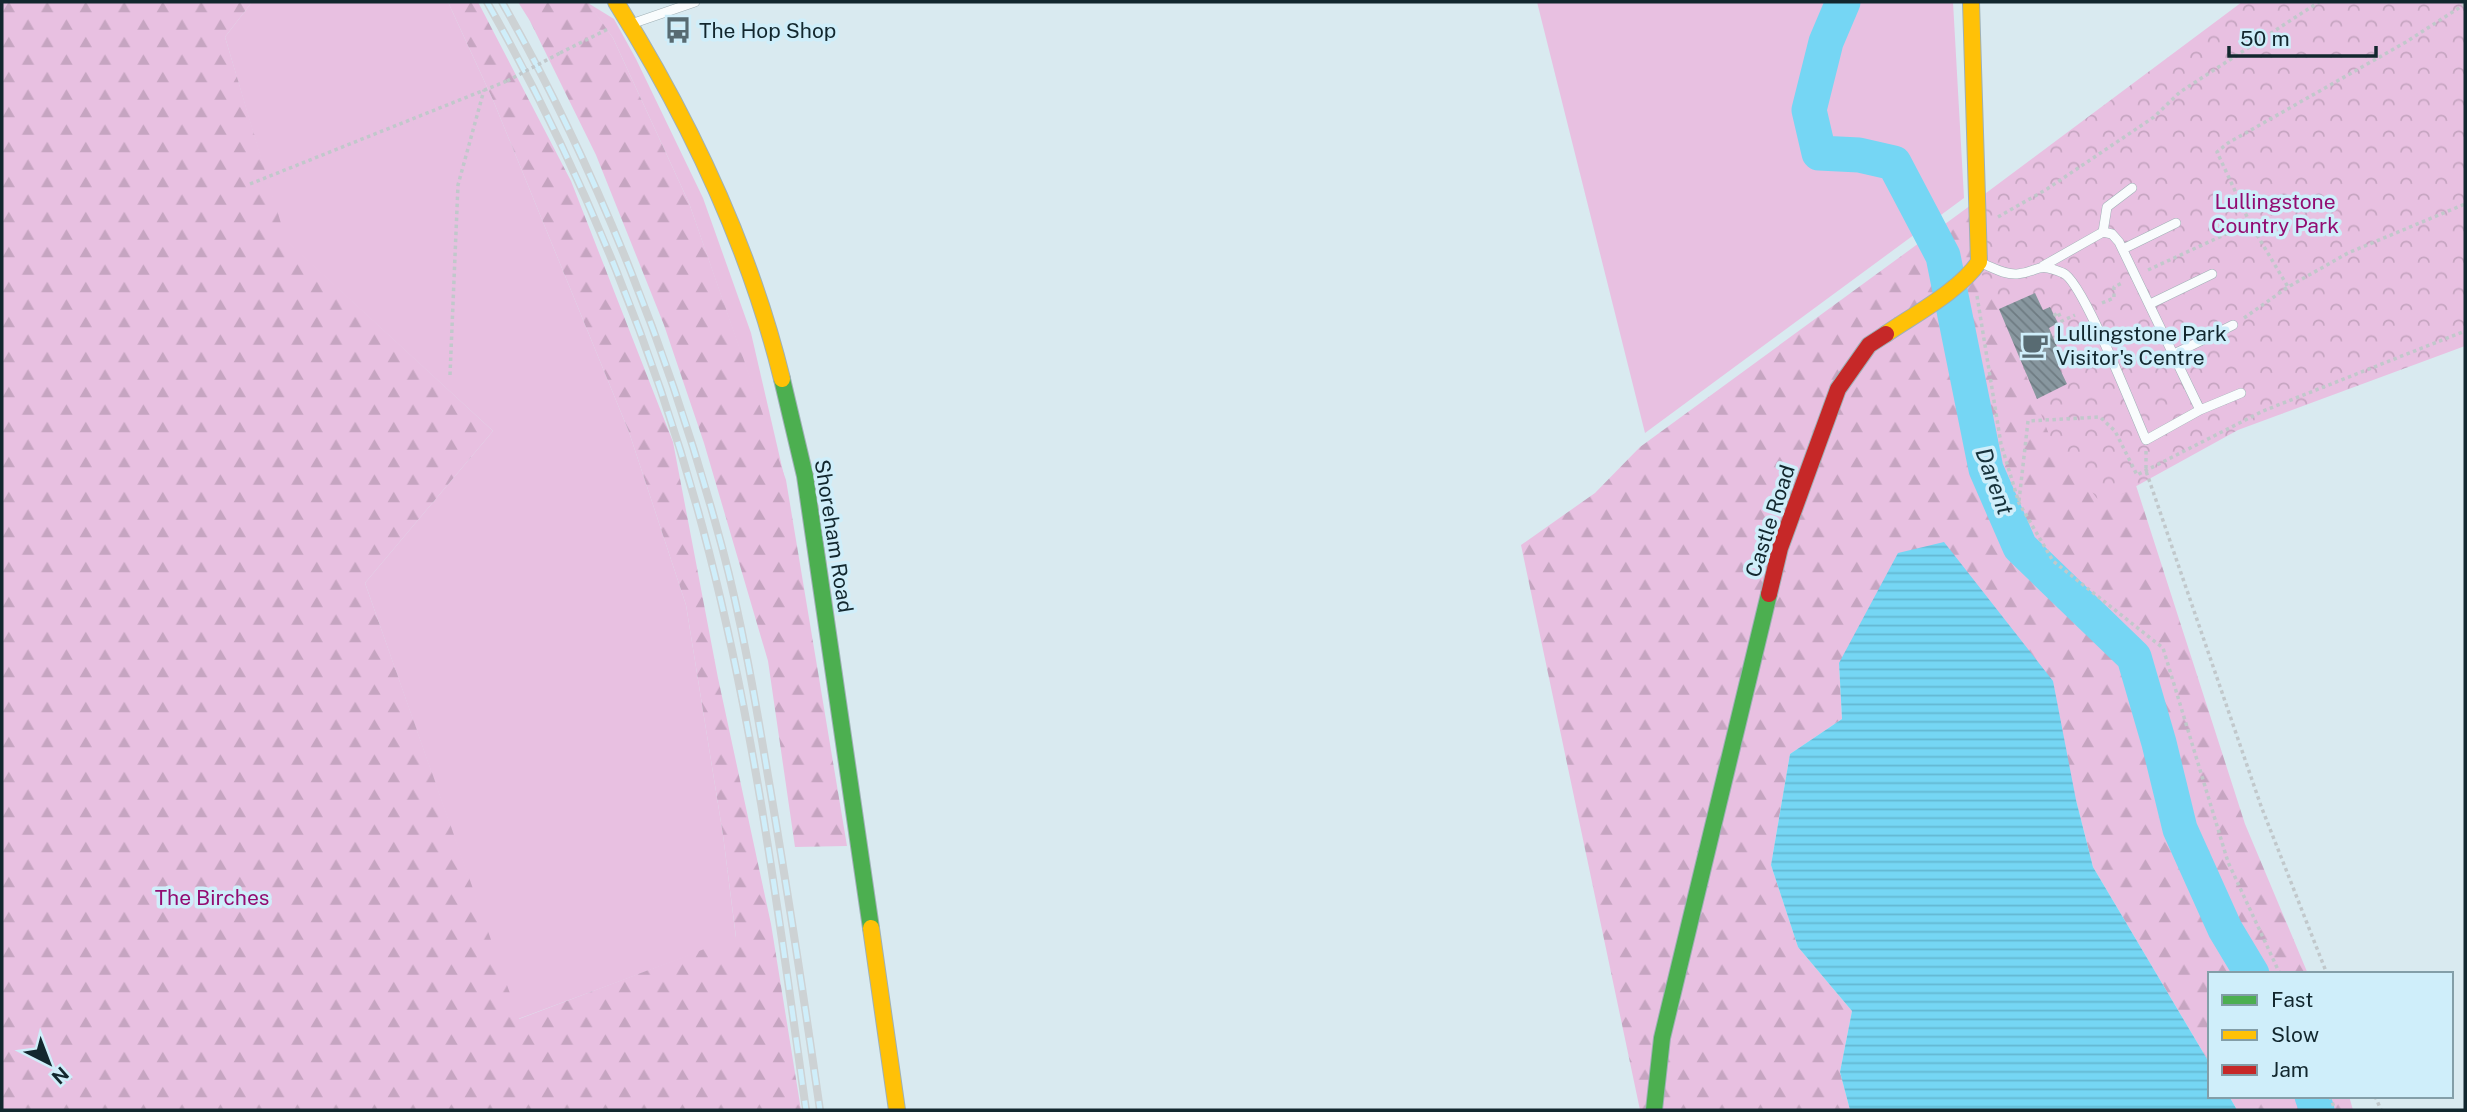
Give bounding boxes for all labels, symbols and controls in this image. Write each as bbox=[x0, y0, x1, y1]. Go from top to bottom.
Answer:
scale bar bbox=[2229, 14, 2376, 58]
bus stop icon: The Hop Shop bbox=[663, 15, 693, 45]
place label: The Hop Shop bbox=[699, 18, 836, 43]
text: 50 m bbox=[2240, 26, 2290, 51]
park label: Lullingstone Country Park bbox=[2211, 189, 2339, 238]
place label: Lullingstone Park Visitor's Centre bbox=[2056, 321, 2227, 370]
cafe icon: Lullingstone Park Visitor's Centre bbox=[2020, 330, 2050, 360]
water label: Darent bbox=[1970, 444, 2020, 519]
street label: Shoreham Road bbox=[810, 458, 858, 614]
street label: Castle Road bbox=[1740, 462, 1800, 580]
park label: The Birches bbox=[155, 885, 269, 910]
legend bbox=[2208, 972, 2453, 1098]
text: Fast bbox=[2271, 987, 2313, 1012]
text: Slow bbox=[2271, 1022, 2319, 1047]
north arrow bbox=[14, 1028, 84, 1098]
text: Jam bbox=[2271, 1057, 2309, 1082]
text: N bbox=[47, 1062, 73, 1089]

